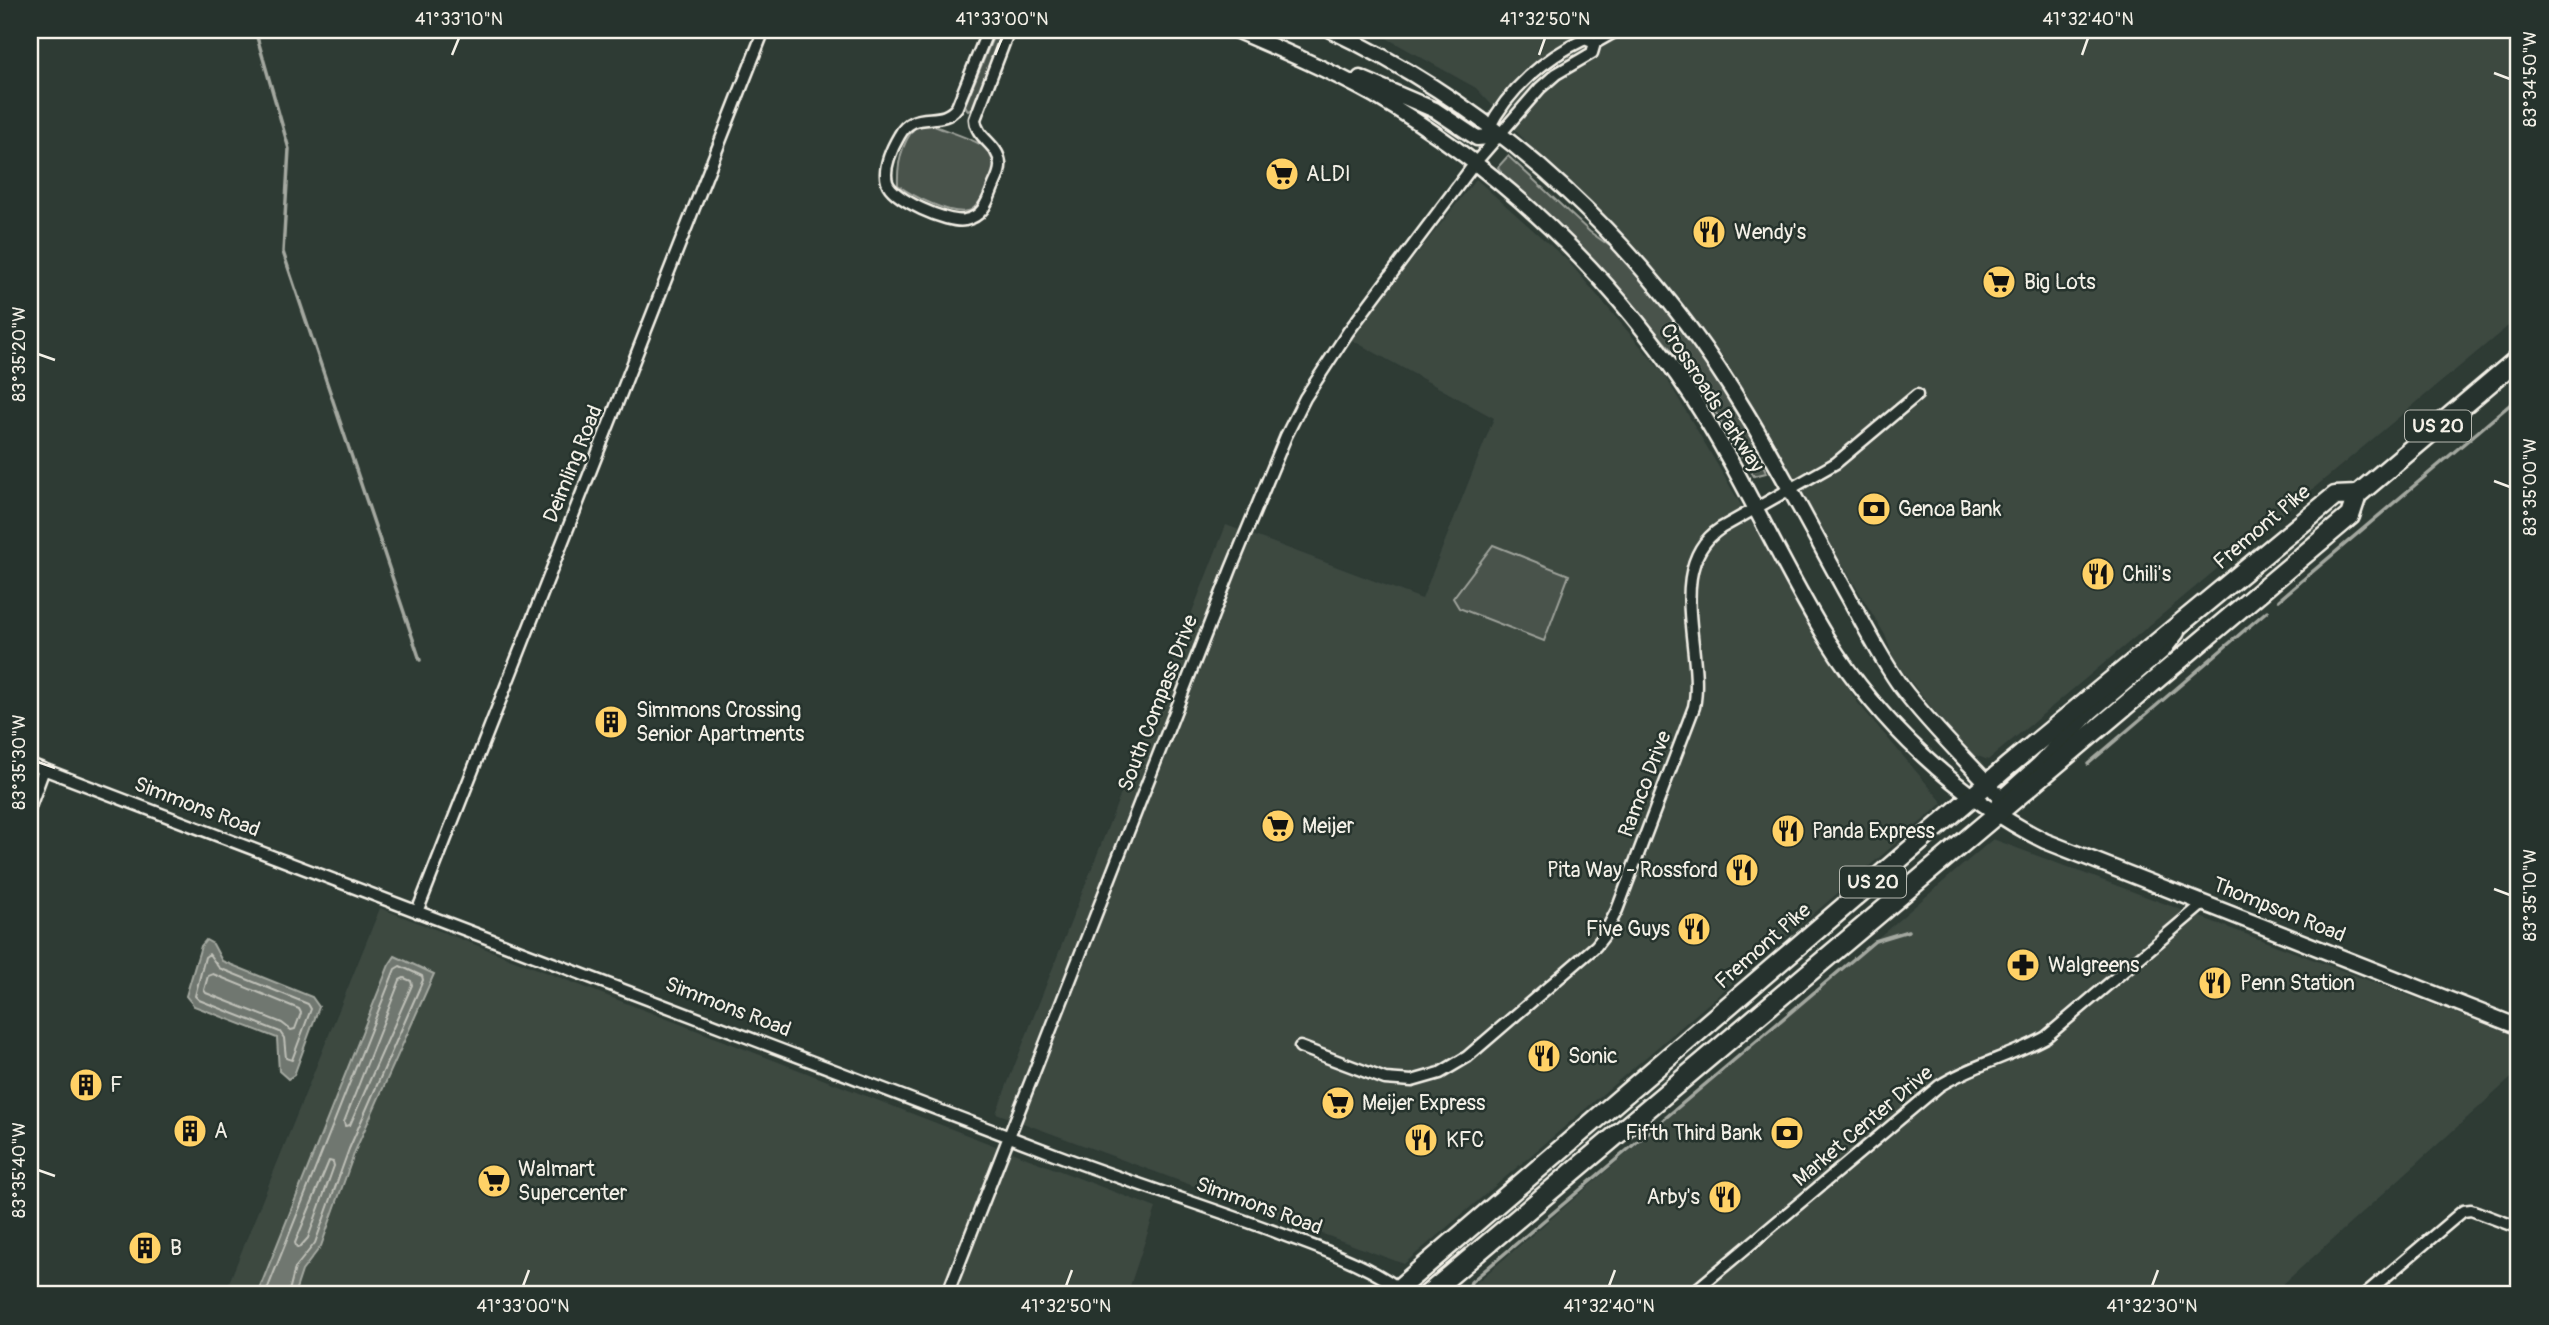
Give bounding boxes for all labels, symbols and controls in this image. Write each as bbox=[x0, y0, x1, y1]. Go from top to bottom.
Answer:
text: 41°33'10"N bbox=[415, 8, 503, 31]
text: 41°33'00"N bbox=[955, 8, 1049, 31]
text: 41°32'50"N bbox=[1500, 8, 1590, 31]
text: 41°32'40"N bbox=[2042, 8, 2134, 31]
text: 83°34'50"W bbox=[2519, 31, 2542, 127]
supermarket icon: ALDI bbox=[1263, 155, 1301, 193]
place label: ALDI bbox=[1306, 161, 1351, 188]
restaurant icon: Wendy's bbox=[1690, 213, 1728, 251]
place label: Wendy's bbox=[1734, 219, 1807, 246]
supermarket icon: Big Lots bbox=[1980, 263, 2018, 301]
place label: Big Lots bbox=[2024, 269, 2096, 296]
text: 83°35'20"W bbox=[8, 306, 31, 402]
street label: Crossroads Parkway bbox=[1654, 318, 1770, 478]
street label: Deimling Road bbox=[537, 401, 609, 527]
road number: US 20 bbox=[2405, 410, 2471, 442]
text: 83°35'00"W bbox=[2519, 438, 2542, 536]
street label: Fremont Pike bbox=[2208, 478, 2317, 575]
bank icon: Genoa Bank bbox=[1855, 490, 1893, 528]
place label: Genoa Bank bbox=[1898, 496, 2002, 523]
restaurant icon: Chili's bbox=[2079, 555, 2117, 593]
place label: Chili's bbox=[2122, 561, 2172, 588]
street label: South Compass Drive bbox=[1112, 610, 1204, 795]
place label: Simmons Crossing Senior Apartments bbox=[636, 697, 805, 748]
building icon: Simmons Crossing Senior Apartments bbox=[592, 703, 630, 741]
text: 83°35'30"W bbox=[8, 714, 31, 810]
street label: Ramco Drive bbox=[1612, 726, 1678, 841]
street label: Simmons Road bbox=[130, 771, 264, 843]
supermarket icon: Meijer bbox=[1259, 807, 1297, 845]
restaurant icon: Panda Express bbox=[1769, 812, 1807, 850]
place label: Meijer bbox=[1302, 813, 1355, 840]
place label: Panda Express bbox=[1812, 818, 1935, 845]
text: 83°35'10"W bbox=[2519, 849, 2542, 941]
restaurant icon: Pita Way - Rossford bbox=[1723, 851, 1761, 889]
place label: Pita Way - Rossford bbox=[1547, 857, 1718, 884]
road number: US 20 bbox=[1840, 866, 1906, 898]
street label: Thompson Road bbox=[2209, 871, 2349, 949]
street label: Fremont Pike bbox=[1709, 896, 1817, 995]
restaurant icon: Five Guys bbox=[1675, 910, 1713, 948]
place label: Five Guys bbox=[1586, 916, 1671, 943]
pharmacy icon: Walgreens bbox=[2004, 946, 2042, 984]
place label: Walgreens bbox=[2048, 952, 2140, 979]
restaurant icon: Penn Station bbox=[2196, 964, 2234, 1002]
place label: Penn Station bbox=[2240, 970, 2355, 997]
street label: Simmons Road bbox=[661, 971, 795, 1043]
restaurant icon: Sonic bbox=[1525, 1037, 1563, 1075]
place label: Sonic bbox=[1568, 1043, 1618, 1070]
street label: Market Center Drive bbox=[1787, 1059, 1939, 1193]
building icon: F bbox=[67, 1066, 105, 1104]
place label: F bbox=[110, 1072, 123, 1099]
supermarket icon: Meijer Express bbox=[1319, 1084, 1357, 1122]
place label: Meijer Express bbox=[1362, 1090, 1486, 1117]
building icon: A bbox=[171, 1112, 209, 1150]
bank icon: Fifth Third Bank bbox=[1768, 1114, 1806, 1152]
place label: A bbox=[214, 1118, 228, 1145]
place label: Fifth Third Bank bbox=[1625, 1120, 1762, 1147]
restaurant icon: KFC bbox=[1402, 1121, 1440, 1159]
text: 83°35'40"W bbox=[8, 1122, 31, 1218]
place label: KFC bbox=[1446, 1127, 1484, 1154]
place label: Walmart Supercenter bbox=[518, 1156, 628, 1207]
supermarket icon: Walmart Supercenter bbox=[475, 1162, 513, 1200]
street label: Simmons Road bbox=[1192, 1171, 1326, 1241]
restaurant icon: Arby's bbox=[1706, 1178, 1744, 1216]
place label: Arby's bbox=[1646, 1184, 1701, 1211]
building icon: B bbox=[126, 1229, 164, 1267]
place label: B bbox=[170, 1235, 182, 1262]
text: 41°33'00"N bbox=[476, 1295, 570, 1318]
text: 41°32'50"N bbox=[1021, 1295, 1111, 1318]
text: 41°32'40"N bbox=[1563, 1295, 1655, 1318]
text: 41°32'30"N bbox=[2107, 1295, 2197, 1318]

